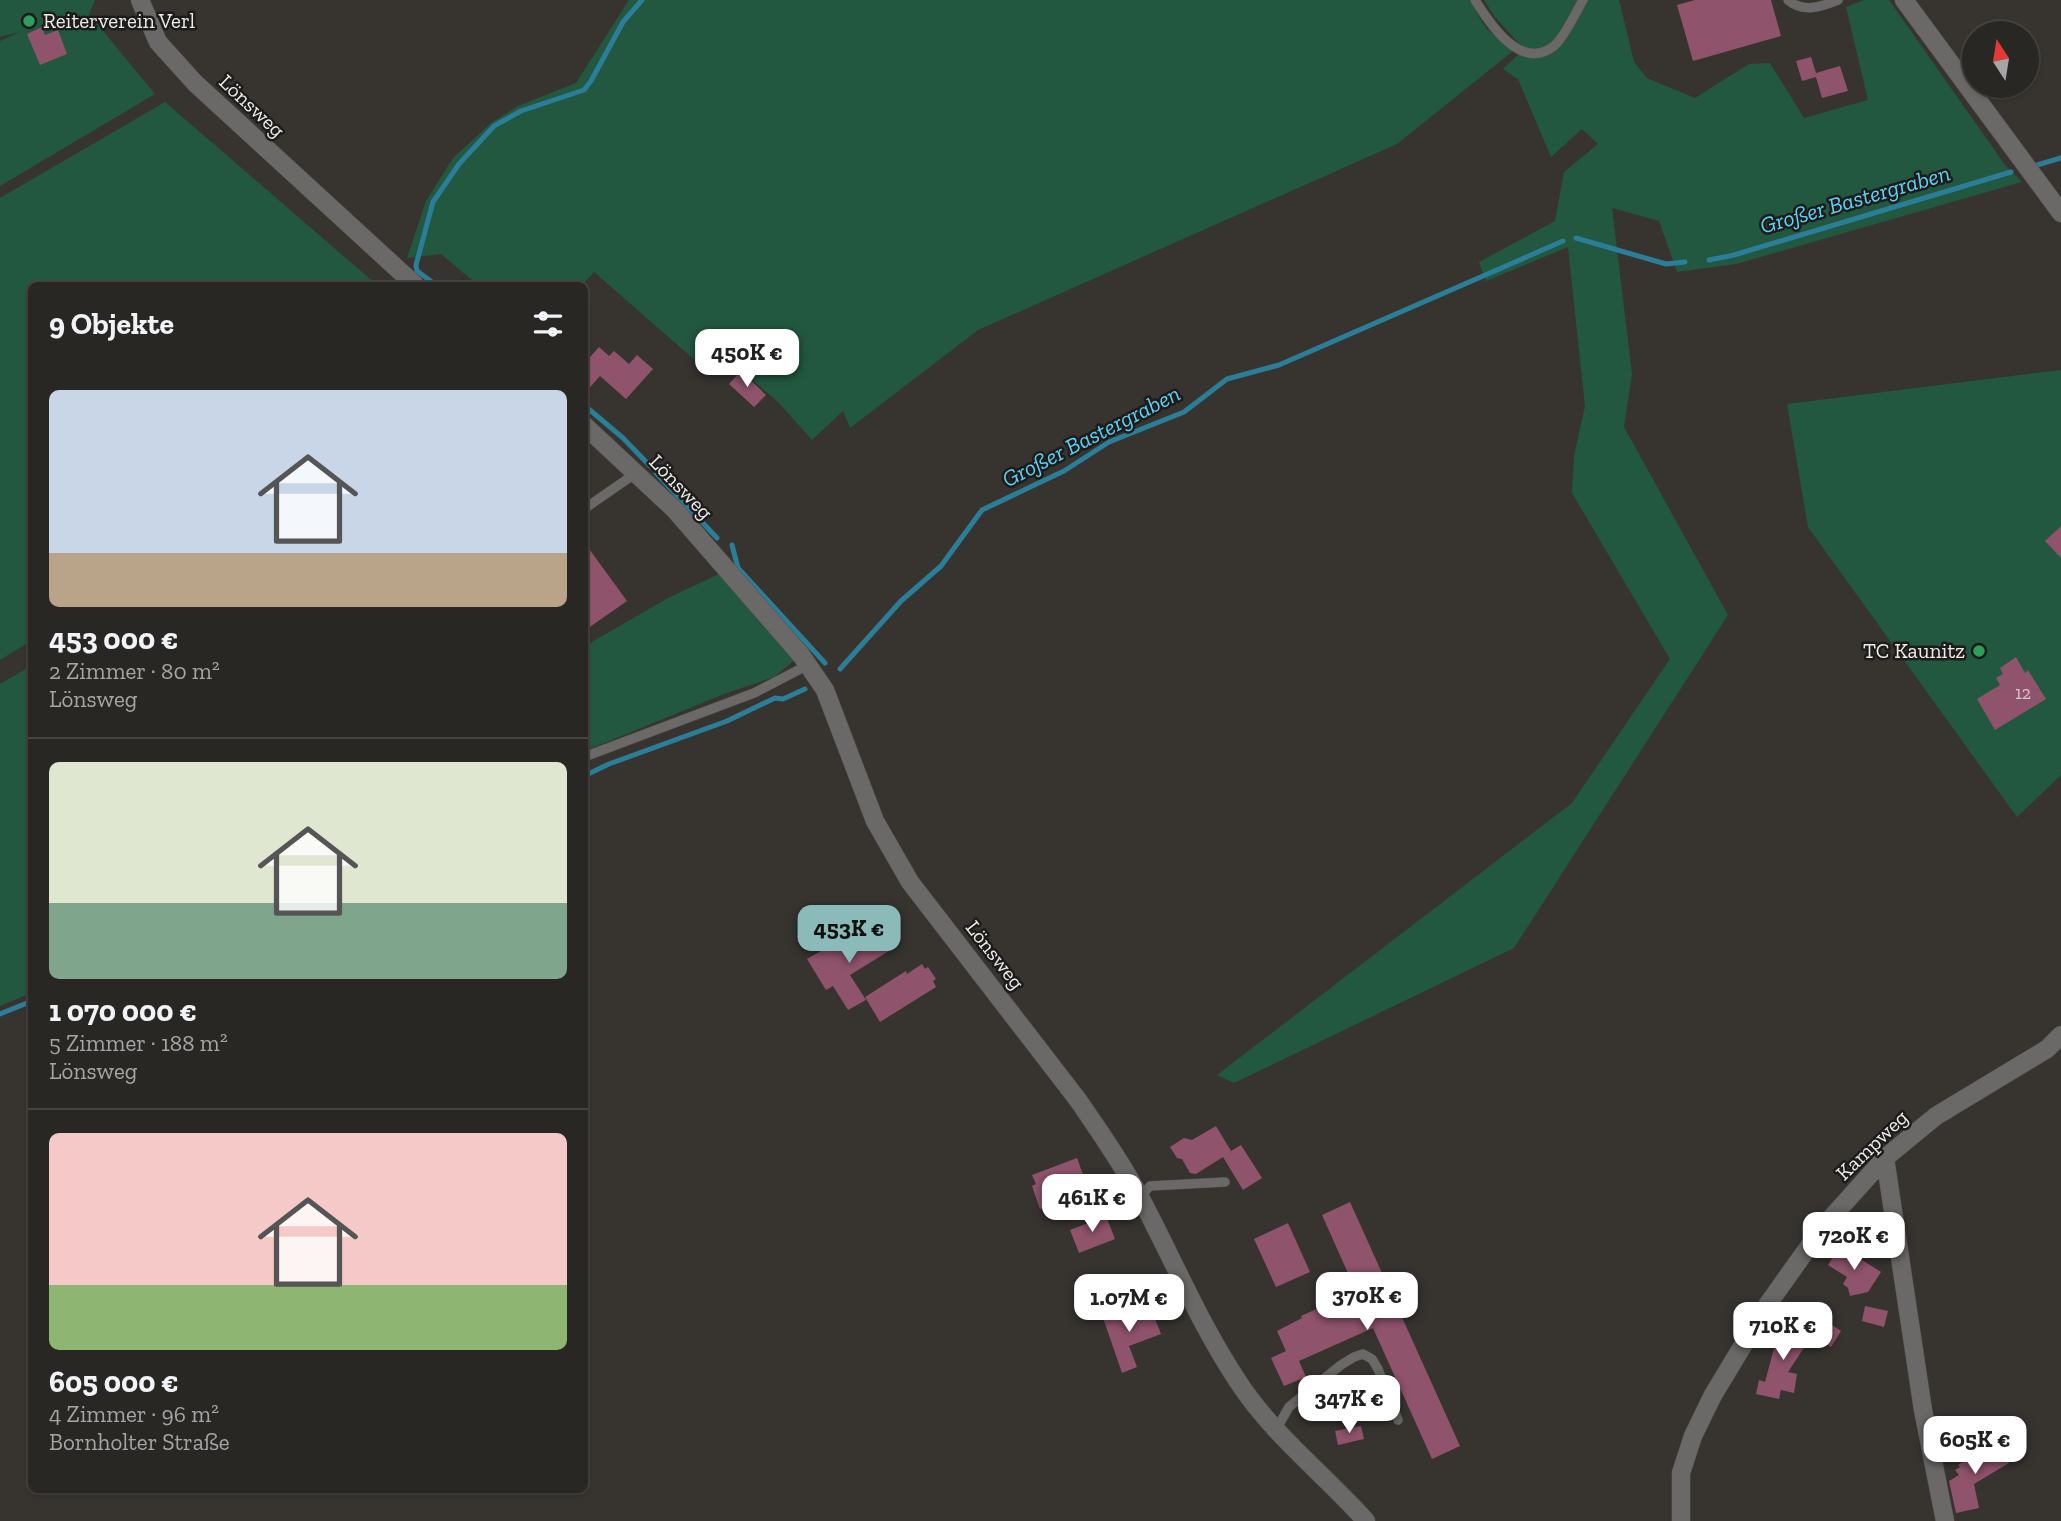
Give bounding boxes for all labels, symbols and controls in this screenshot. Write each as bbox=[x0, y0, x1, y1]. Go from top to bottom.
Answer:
place label: Reiterverein Verl bbox=[43, 8, 196, 33]
marker: Reiterverein Verl bbox=[21, 13, 37, 29]
north arrow bbox=[1962, 21, 2039, 98]
map controls bbox=[1962, 21, 2039, 98]
street label: Lönsweg bbox=[214, 69, 291, 143]
water label: Großer Bastergraben bbox=[1757, 158, 1953, 240]
icon: filters bbox=[529, 305, 567, 343]
text: 9 Objekte bbox=[49, 306, 174, 342]
pin: 450K € bbox=[690, 330, 804, 389]
text: 450K € bbox=[711, 338, 783, 366]
water label: Großer Bastergraben bbox=[997, 379, 1185, 493]
icon: home bbox=[245, 436, 371, 562]
street label: Lönsweg bbox=[644, 449, 719, 525]
text: 453 000 € bbox=[49, 621, 179, 657]
place label: TC Kaunitz bbox=[1863, 638, 1965, 663]
marker: TC Kaunitz bbox=[1971, 643, 1987, 659]
text: 2 Zimmer · 80 m² bbox=[49, 657, 220, 685]
house number: 12 bbox=[2015, 682, 2031, 704]
text: Lönsweg bbox=[49, 685, 137, 713]
icon: home bbox=[245, 808, 371, 934]
pin: 453K € bbox=[792, 906, 906, 965]
text: 453K € bbox=[814, 914, 884, 942]
street label: Lönsweg bbox=[961, 915, 1030, 995]
text: 1 070 000 € bbox=[49, 993, 197, 1029]
text: 5 Zimmer · 188 m² bbox=[49, 1029, 228, 1057]
text: Lönsweg bbox=[49, 1057, 137, 1085]
street label: Kampweg bbox=[1830, 1104, 1913, 1185]
pin: 461K € bbox=[1035, 1174, 1149, 1234]
icon: home bbox=[245, 1179, 371, 1305]
text: 461K € bbox=[1058, 1183, 1126, 1211]
pin: 720K € bbox=[1797, 1212, 1911, 1272]
text: 720K € bbox=[1819, 1221, 1889, 1249]
pin: 370K € bbox=[1310, 1272, 1424, 1332]
pin: 1.07M € bbox=[1064, 1274, 1194, 1334]
text: 370K € bbox=[1332, 1281, 1402, 1309]
text: 1.07M € bbox=[1090, 1283, 1168, 1311]
pin: 710K € bbox=[1726, 1302, 1840, 1362]
text: 710K € bbox=[1749, 1311, 1817, 1339]
text: 605 000 € bbox=[49, 1364, 179, 1400]
pin: 347K € bbox=[1292, 1376, 1406, 1435]
text: 347K € bbox=[1314, 1384, 1384, 1412]
text: 4 Zimmer · 96 m² bbox=[49, 1400, 219, 1428]
pin: 605K € bbox=[1918, 1416, 2032, 1476]
text: 605K € bbox=[1939, 1425, 2011, 1453]
text: Bornholter Straße bbox=[49, 1428, 230, 1456]

